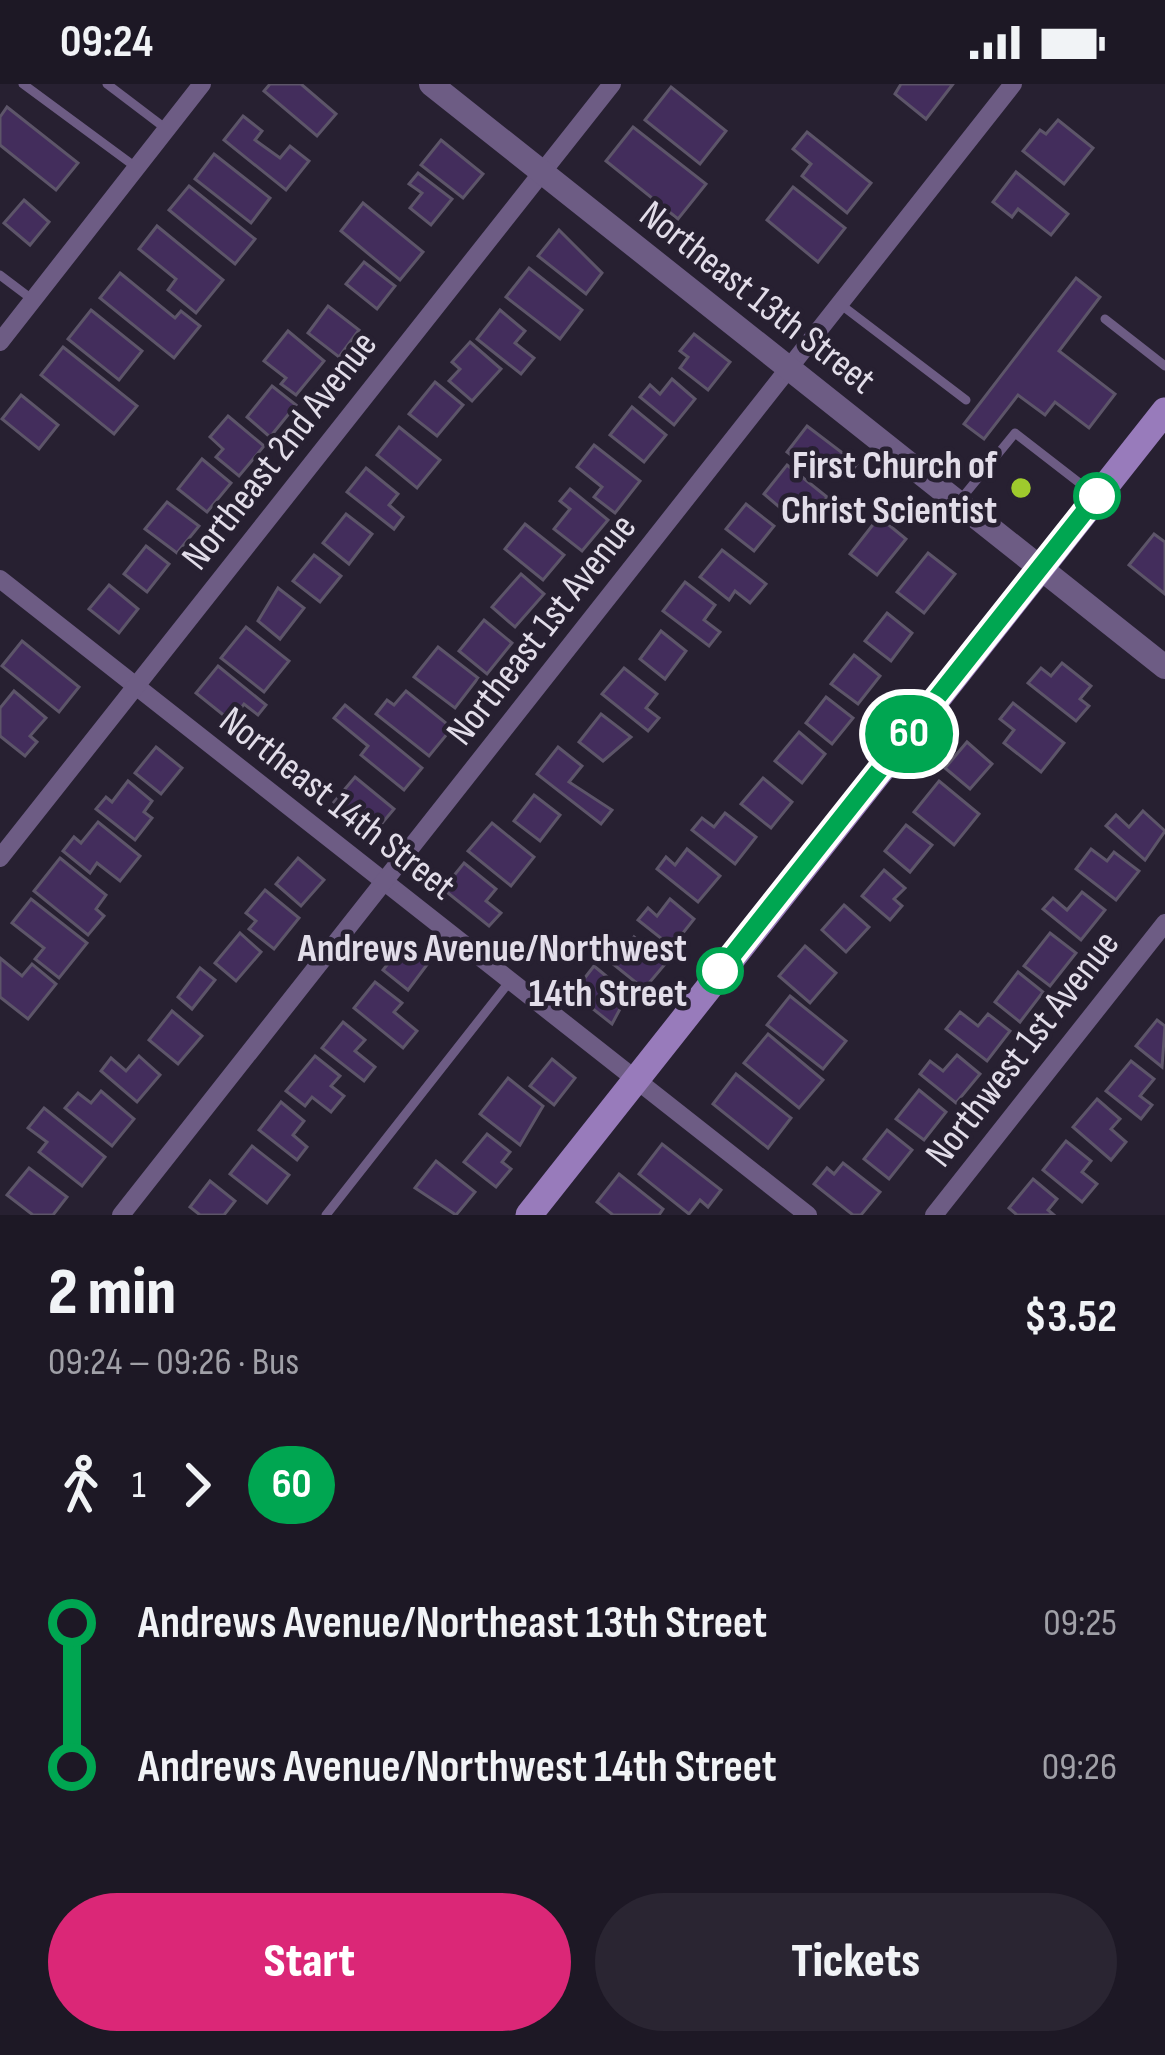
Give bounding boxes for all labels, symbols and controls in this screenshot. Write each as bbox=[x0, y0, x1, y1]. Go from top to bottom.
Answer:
text: 09:24 bbox=[60, 15, 153, 70]
street label: Northeast 13th Street bbox=[630, 191, 884, 405]
street label: Northeast 2nd Avenue bbox=[172, 322, 388, 580]
place label: First Church of Christ Scientist bbox=[781, 443, 998, 535]
unlabelled marker bbox=[1075, 474, 1119, 518]
marker: First Church of Christ Scientist bbox=[1008, 475, 1034, 501]
street label: Northeast 1st Avenue bbox=[437, 505, 647, 755]
line badge: 60 bbox=[855, 695, 963, 773]
street label: Northeast 14th Street bbox=[210, 697, 464, 911]
text: 60 bbox=[889, 708, 929, 759]
street label: Northwest 1st Avenue bbox=[916, 921, 1130, 1177]
place label: Andrews Avenue/Northwest 14th Street bbox=[297, 926, 687, 1018]
marker: Andrews Avenue/Northwest 14th Street bbox=[698, 949, 742, 993]
text: 2 min bbox=[48, 1254, 176, 1333]
text: $3.52 bbox=[1024, 1290, 1117, 1345]
text: 09:24 – 09:26 · Bus bbox=[48, 1339, 299, 1386]
icon: walk bbox=[48, 1452, 114, 1518]
icon: forward bbox=[164, 1452, 230, 1518]
text: 60 bbox=[272, 1459, 311, 1510]
text: 1 bbox=[132, 1462, 146, 1509]
text: Andrews Avenue/Northeast 13th Street bbox=[138, 1596, 767, 1651]
text: 09:25 bbox=[1043, 1600, 1117, 1647]
text: Andrews Avenue/Northwest 14th Street bbox=[138, 1740, 777, 1795]
text: 09:26 bbox=[1042, 1744, 1117, 1791]
button: Start bbox=[48, 1893, 571, 2031]
button: Tickets bbox=[595, 1893, 1117, 2031]

